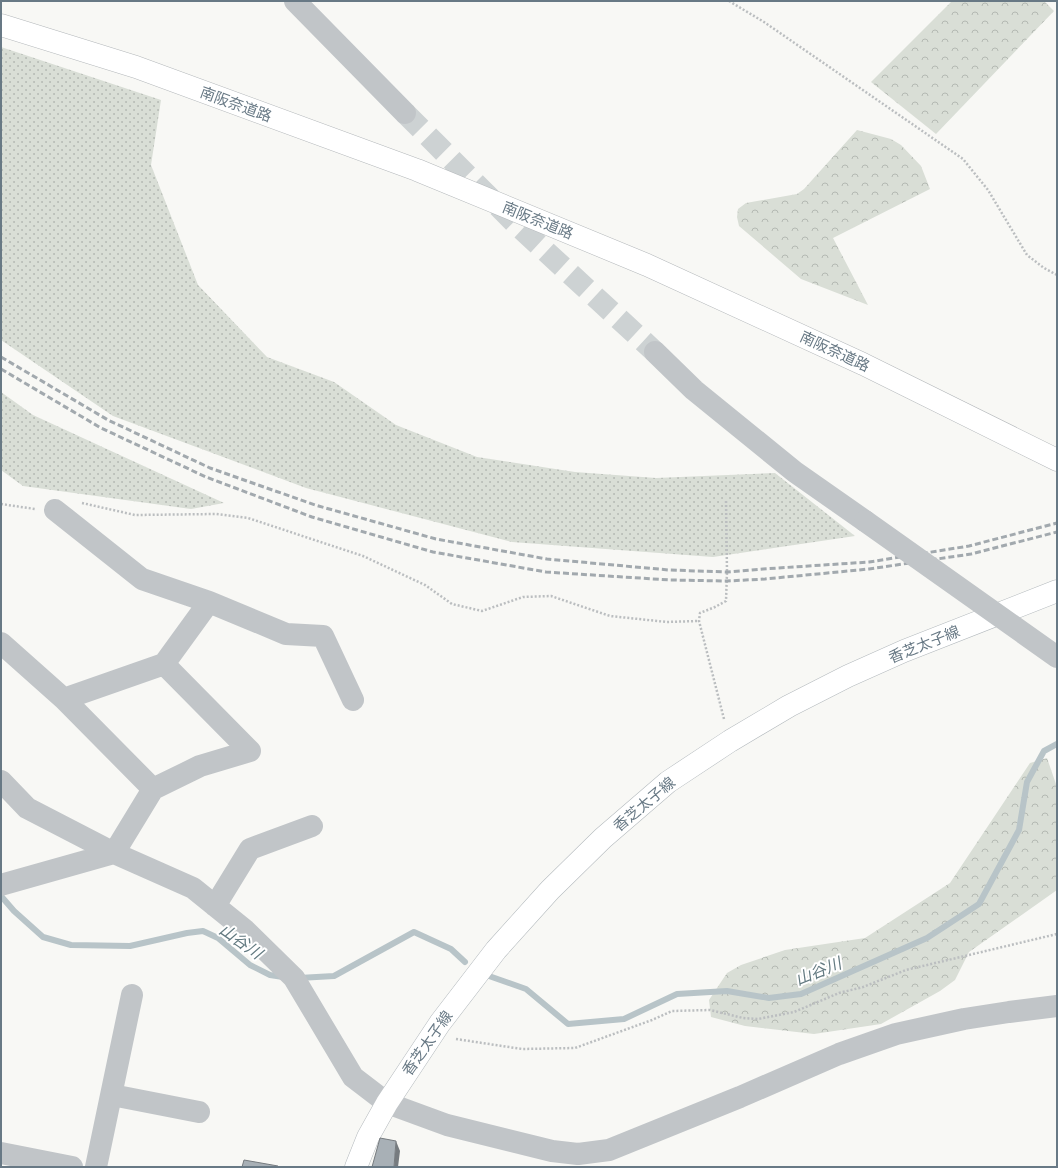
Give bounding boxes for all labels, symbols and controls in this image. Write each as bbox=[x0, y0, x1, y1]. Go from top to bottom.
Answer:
street label: 南阪奈道路 bbox=[198, 82, 274, 126]
street label: 南阪奈道路 bbox=[500, 197, 576, 243]
street label: 南阪奈道路 bbox=[797, 327, 873, 375]
street label: 香芝太子線 bbox=[886, 621, 962, 667]
street label: 香芝太子線 bbox=[609, 773, 679, 835]
water label: 山谷川 bbox=[216, 919, 268, 964]
water label: 山谷川 bbox=[792, 952, 846, 989]
street label: 香芝太子線 bbox=[398, 1007, 456, 1079]

